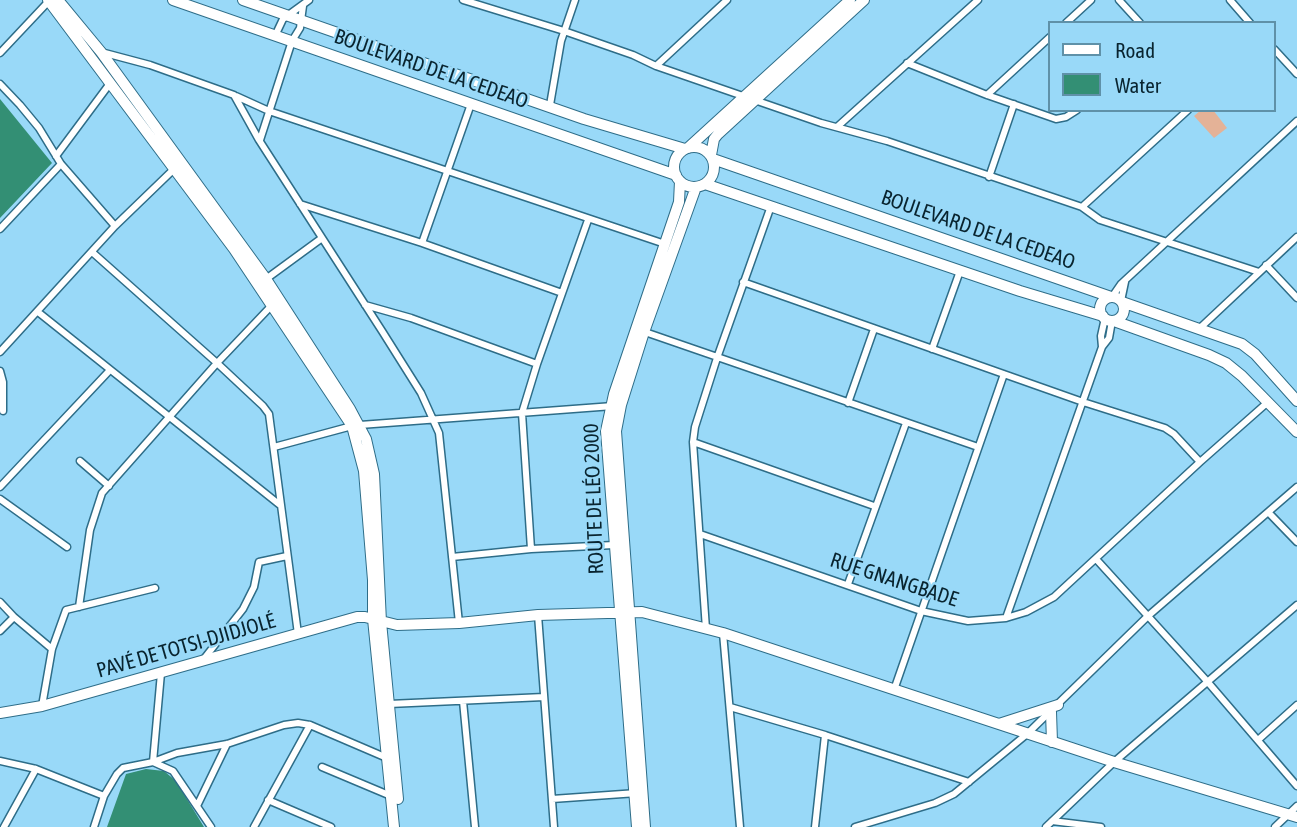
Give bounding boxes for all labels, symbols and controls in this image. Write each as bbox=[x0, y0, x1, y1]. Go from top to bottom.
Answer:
legend bbox=[1048, 21, 1276, 112]
street label: BOULEVARD DE LA CEDEAO bbox=[331, 24, 531, 114]
text: Road bbox=[1115, 38, 1155, 62]
text: Water bbox=[1115, 73, 1161, 97]
street label: BOULEVARD DE LA CEDEAO bbox=[878, 185, 1078, 275]
street label: ROUTE DE LÉO 2000 bbox=[579, 423, 609, 575]
street label: RUE GNANGBADE bbox=[827, 547, 961, 613]
street label: PAVÉ DE TOTSI-DJIDJOLÉ bbox=[94, 608, 278, 684]

